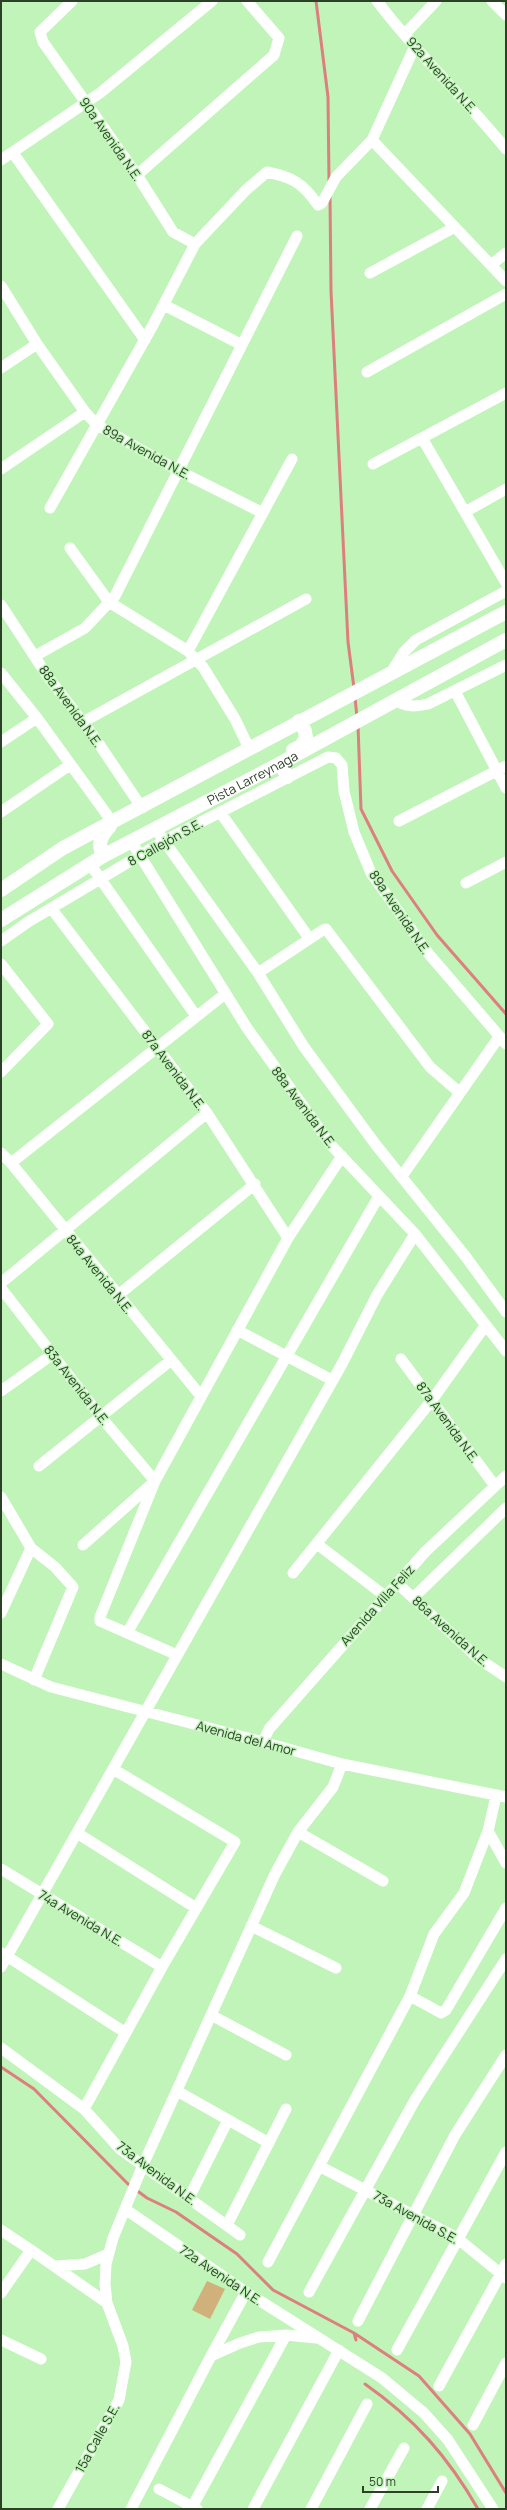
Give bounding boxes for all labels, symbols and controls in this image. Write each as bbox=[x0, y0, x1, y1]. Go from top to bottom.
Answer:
street label: 92a Avenida N.E. bbox=[403, 33, 481, 117]
street label: 90a Avenida N.E. bbox=[75, 94, 147, 184]
street label: 89a Avenida N.E. bbox=[100, 420, 194, 484]
street label: 88a Avenida N.E. bbox=[35, 661, 107, 751]
street label: Pista Larreynaga bbox=[204, 747, 301, 809]
street label: 8 Callejón S.E. bbox=[124, 814, 206, 870]
street label: 89a Avenida N.E. bbox=[365, 866, 435, 958]
street label: 87a Avenida N.E. bbox=[138, 1026, 210, 1114]
street label: 88a Avenida N.E. bbox=[267, 1063, 341, 1151]
street label: 84a Avenida N.E. bbox=[62, 1230, 138, 1318]
street label: 83a Avenida N.E. bbox=[40, 1341, 114, 1429]
street label: 87a Avenida N.E. bbox=[412, 1378, 484, 1466]
street label: Avenida Villa Feliz bbox=[336, 1561, 418, 1649]
street label: 86a Avenida N.E. bbox=[409, 1591, 493, 1671]
street label: Avenida del Amor bbox=[194, 1716, 298, 1760]
street label: 74a Avenida N.E. bbox=[35, 1886, 127, 1950]
street label: 73a Avenida N.E. bbox=[113, 2137, 201, 2209]
street label: 73a Avenida S.E. bbox=[370, 2186, 462, 2248]
street label: 72a Avenida N.E. bbox=[176, 2241, 266, 2309]
street label: 15a Calle S.E. bbox=[70, 2400, 124, 2476]
scale bar bbox=[363, 2468, 438, 2494]
text: 50 m bbox=[369, 2473, 396, 2490]

